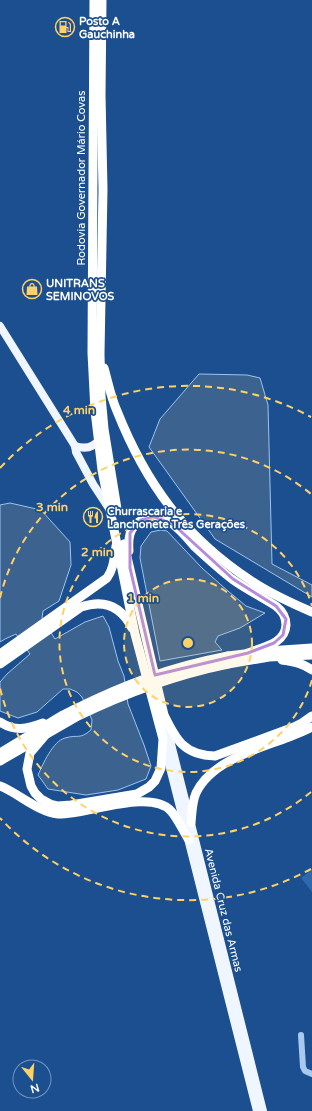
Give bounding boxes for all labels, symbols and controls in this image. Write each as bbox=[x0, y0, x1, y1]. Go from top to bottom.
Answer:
place label: Posto A Gauchinha bbox=[79, 15, 135, 41]
fuel station icon: Posto A Gauchinha bbox=[54, 16, 76, 38]
street label: Rodovia Governador Mário Covas bbox=[75, 90, 88, 266]
place label: UNITRANS SEMINOVOS bbox=[46, 277, 115, 303]
shop icon: UNITRANS SEMINOVOS bbox=[21, 278, 43, 300]
text: 4 min bbox=[63, 403, 95, 417]
text: 3 min bbox=[36, 500, 68, 514]
place label: Churrascaria e Lanchonete Três Gerações bbox=[107, 505, 246, 532]
restaurant icon: Churrascaria e Lanchonete Três Gerações bbox=[82, 506, 104, 528]
text: 2 min bbox=[81, 545, 113, 559]
text: 1 min bbox=[127, 591, 159, 605]
centre of rings bbox=[181, 636, 195, 650]
street label: Avenida Cruz das Armas bbox=[202, 847, 245, 973]
north arrow bbox=[12, 1059, 52, 1099]
text: N bbox=[29, 1081, 41, 1096]

